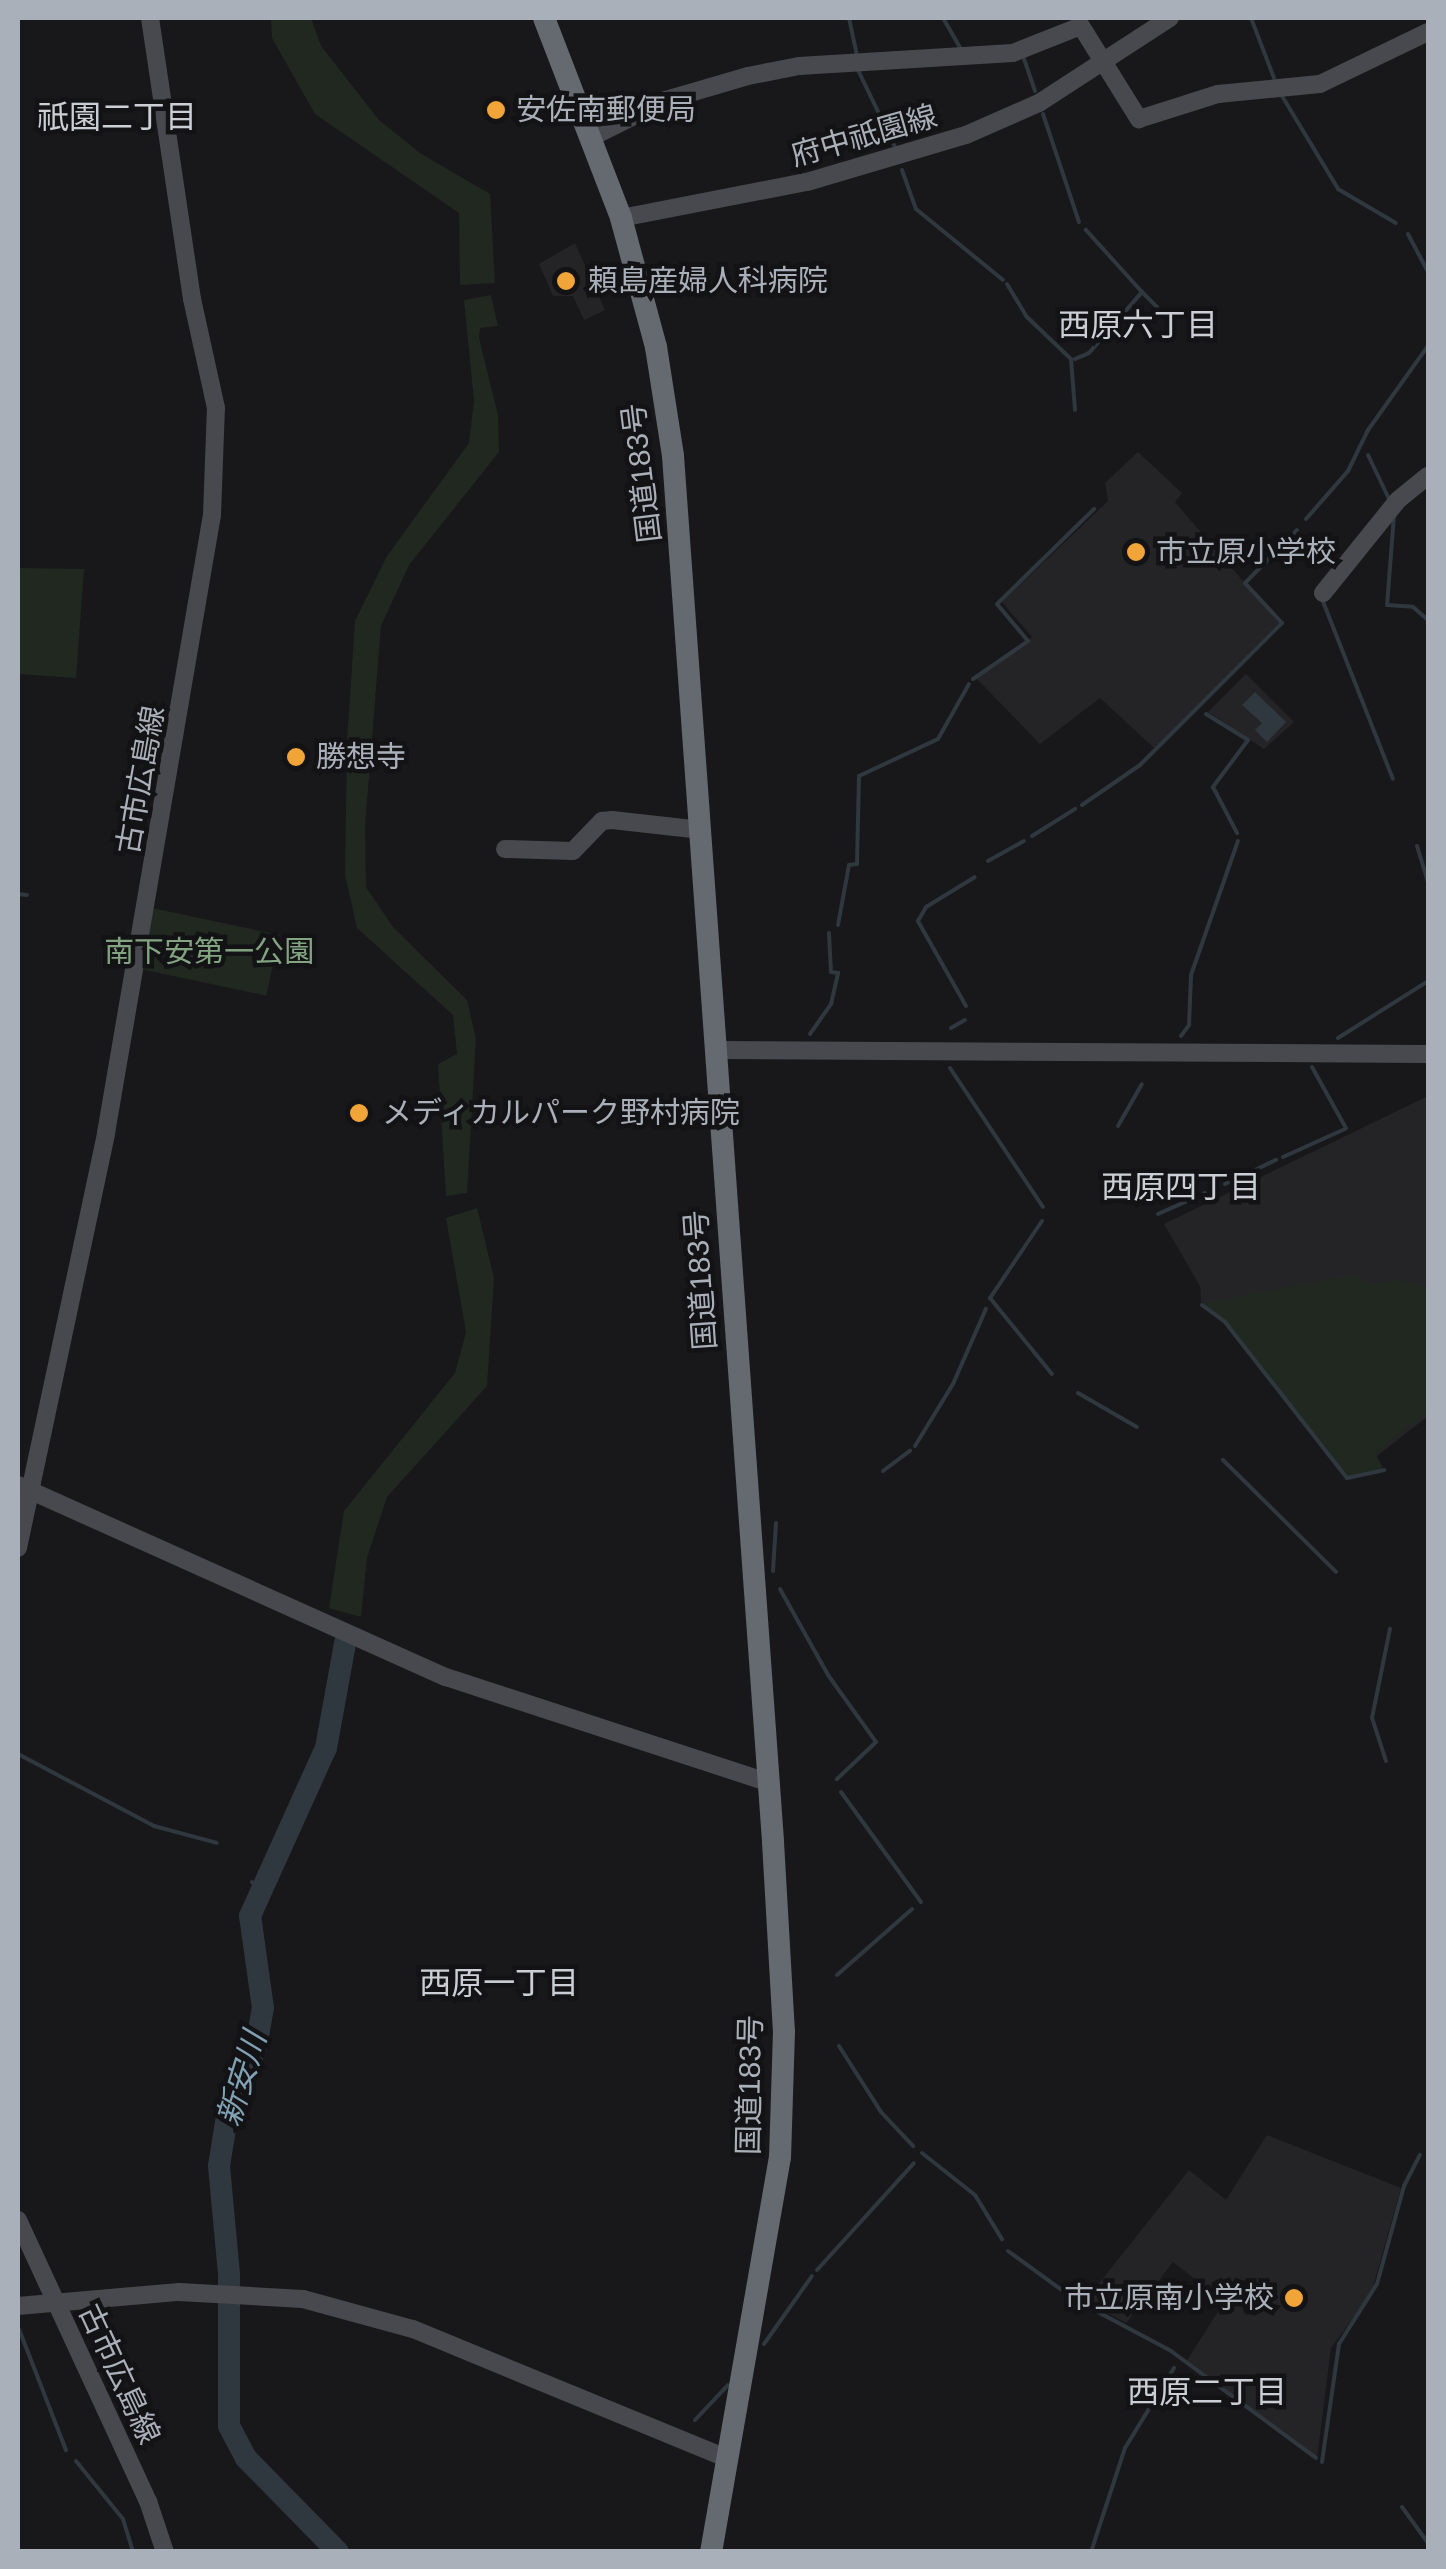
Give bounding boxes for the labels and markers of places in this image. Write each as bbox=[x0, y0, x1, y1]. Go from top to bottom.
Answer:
place label: 安佐南郵便局 bbox=[516, 92, 696, 128]
marker: 安佐南郵便局 bbox=[485, 99, 507, 121]
place label: 頼島産婦人科病院 bbox=[588, 263, 828, 299]
marker: 頼島産婦人科病院 bbox=[553, 268, 579, 294]
place label: 市立原小学校 bbox=[1156, 534, 1336, 570]
marker: 市立原小学校 bbox=[1125, 541, 1147, 563]
place label: 勝想寺 bbox=[316, 739, 406, 775]
marker: 勝想寺 bbox=[285, 746, 307, 768]
place label: メディカルパーク野村病院 bbox=[382, 1095, 742, 1131]
marker: メディカルパーク野村病院 bbox=[346, 1100, 372, 1126]
place label: 市立原南小学校 bbox=[1064, 2280, 1274, 2316]
marker: 市立原南小学校 bbox=[1283, 2287, 1305, 2309]

